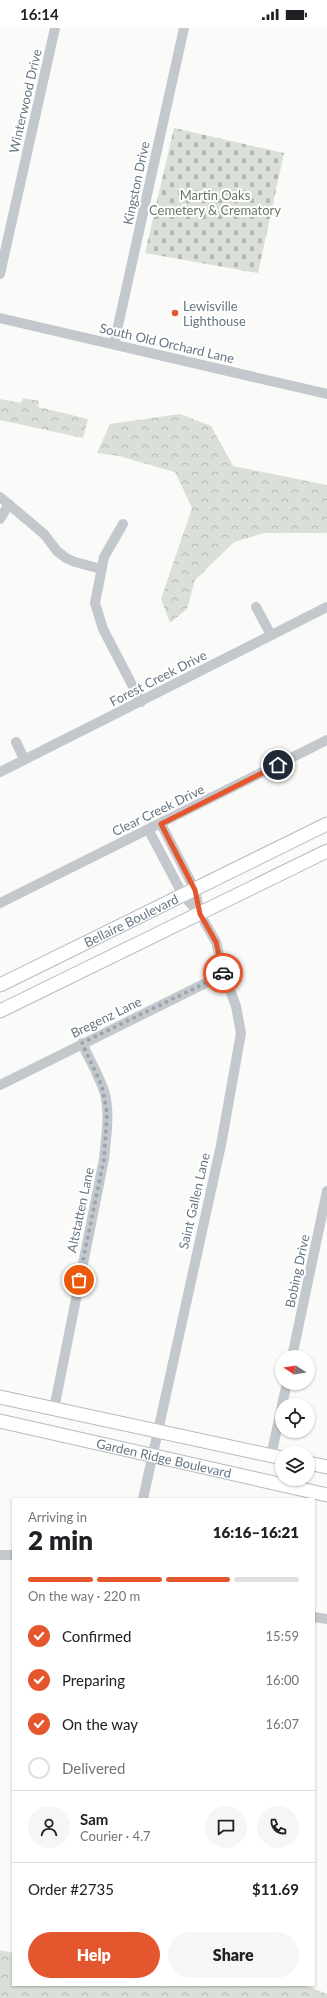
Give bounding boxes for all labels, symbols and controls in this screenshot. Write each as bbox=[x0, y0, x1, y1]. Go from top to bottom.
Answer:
text: 16:14 bbox=[20, 5, 59, 23]
street label: Winterwood Drive bbox=[5, 47, 45, 155]
street label: Kingston Drive bbox=[119, 140, 153, 226]
park label: Martin Oaks Cemetery & Crematory bbox=[149, 187, 281, 218]
place label: Lewisville Lighthouse bbox=[183, 298, 246, 329]
marker: Lewisville Lighthouse bbox=[170, 308, 180, 318]
street label: South Old Orchard Lane bbox=[98, 320, 236, 366]
street label: Forest Creek Drive bbox=[107, 647, 209, 709]
pin bbox=[261, 748, 295, 782]
icon: home bbox=[267, 754, 289, 776]
street label: Clear Creek Drive bbox=[109, 781, 207, 839]
street label: Bellaire Boulevard bbox=[81, 891, 181, 950]
courier bbox=[203, 953, 243, 993]
icon: car bbox=[212, 962, 234, 984]
street label: Bregenz Lane bbox=[68, 993, 144, 1041]
street label: Saint Gallen Lane bbox=[175, 1151, 213, 1251]
street label: Altstatten Lane bbox=[63, 1166, 97, 1254]
street label: Bobing Drive bbox=[281, 1233, 313, 1309]
pin bbox=[62, 1263, 96, 1297]
icon: bag bbox=[68, 1269, 90, 1291]
north arrow bbox=[275, 1350, 315, 1390]
map controls bbox=[275, 1350, 315, 1486]
button: locate bbox=[275, 1398, 315, 1438]
street label: Garden Ridge Boulevard bbox=[95, 1435, 233, 1481]
button: layers bbox=[275, 1446, 315, 1486]
text: Arriving in bbox=[28, 1509, 87, 1525]
text: 16:16–16:21 bbox=[213, 1523, 299, 1541]
text: 2 min bbox=[28, 1524, 93, 1556]
text: On the way · 220 m bbox=[28, 1588, 140, 1604]
icon: check bbox=[28, 1625, 50, 1647]
text: Confirmed bbox=[62, 1627, 131, 1645]
text: 15:59 bbox=[266, 1628, 299, 1644]
icon: check bbox=[28, 1669, 50, 1691]
text: Preparing bbox=[62, 1671, 125, 1689]
text: 16:00 bbox=[266, 1672, 299, 1688]
icon: check bbox=[28, 1713, 50, 1735]
text: On the way bbox=[62, 1715, 138, 1733]
text: 16:07 bbox=[266, 1716, 299, 1732]
text: Delivered bbox=[62, 1759, 125, 1777]
button: person bbox=[28, 1806, 70, 1848]
button: chat bbox=[205, 1806, 247, 1848]
button: phone bbox=[257, 1806, 299, 1848]
text: Sam bbox=[80, 1810, 108, 1828]
text: Courier · 4.7 bbox=[80, 1828, 151, 1844]
text: Order #2735 bbox=[28, 1880, 114, 1898]
text: $11.69 bbox=[252, 1880, 299, 1898]
button: Help bbox=[28, 1932, 160, 1978]
button: Share bbox=[168, 1932, 299, 1978]

